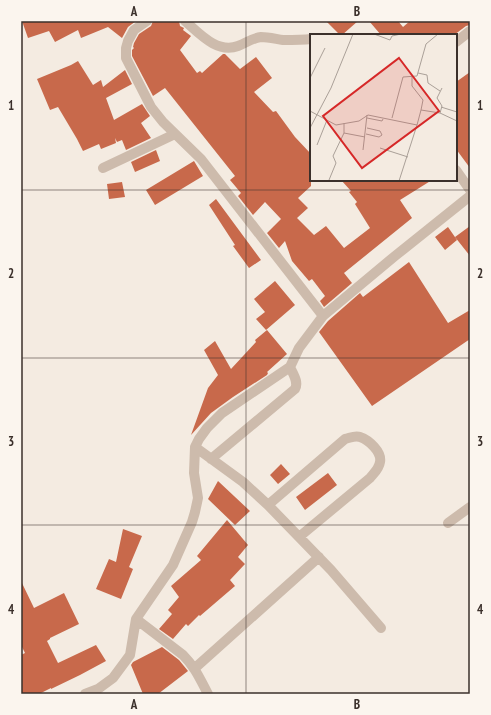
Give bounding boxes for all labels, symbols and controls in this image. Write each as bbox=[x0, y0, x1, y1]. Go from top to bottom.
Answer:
text: A bbox=[130, 3, 138, 20]
text: B bbox=[354, 3, 360, 20]
inset map bbox=[310, 34, 457, 181]
text: 1 bbox=[8, 97, 14, 114]
text: 1 bbox=[477, 97, 483, 114]
text: 2 bbox=[8, 265, 14, 282]
text: 2 bbox=[477, 265, 483, 282]
text: 3 bbox=[8, 433, 14, 450]
text: 3 bbox=[477, 433, 483, 450]
text: 4 bbox=[8, 601, 15, 618]
text: 4 bbox=[477, 601, 484, 618]
text: A bbox=[130, 696, 138, 713]
text: B bbox=[354, 696, 360, 713]

